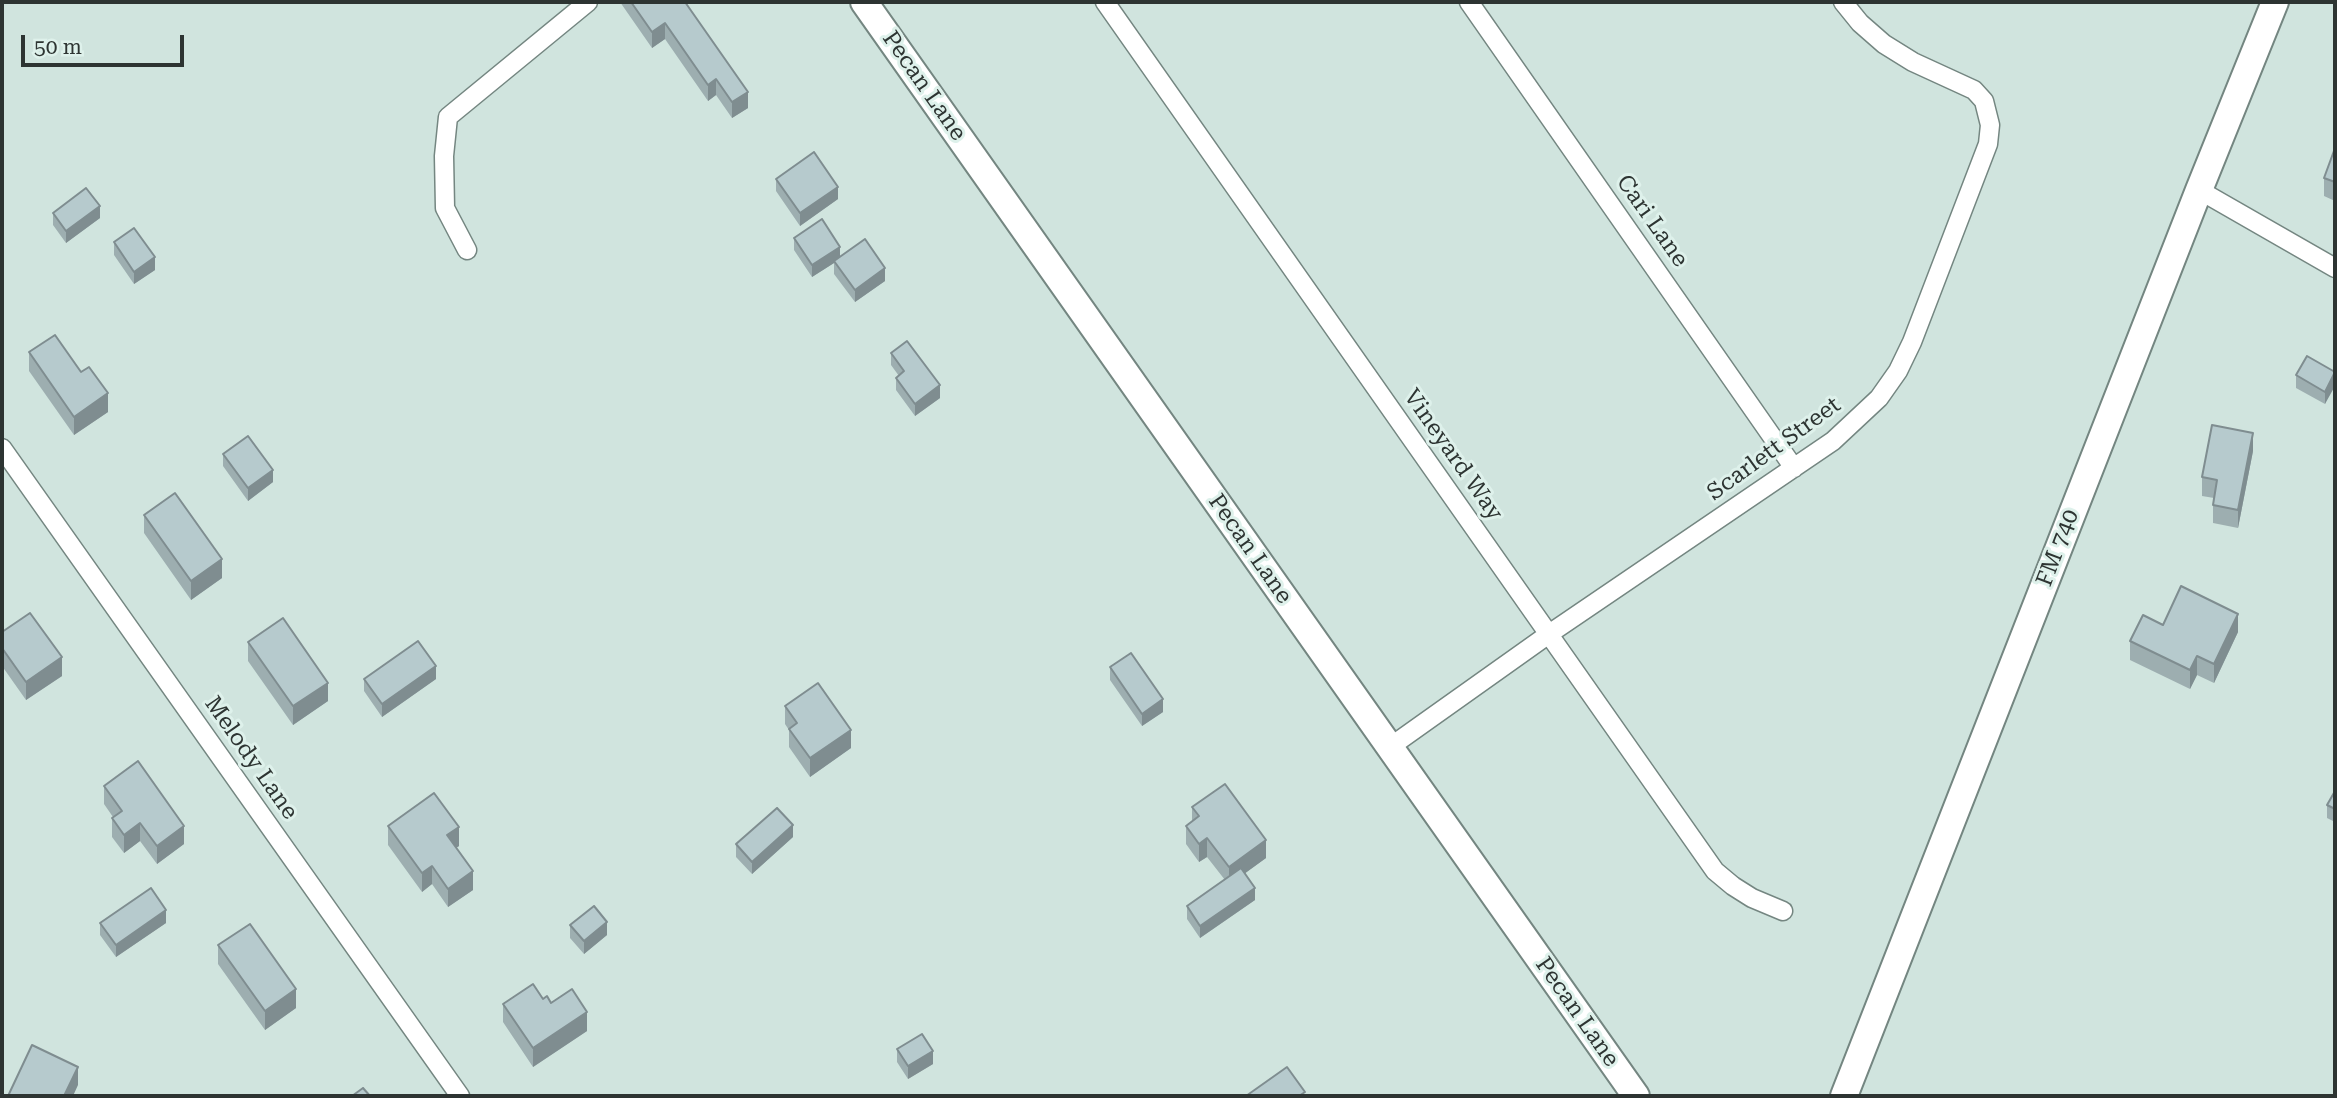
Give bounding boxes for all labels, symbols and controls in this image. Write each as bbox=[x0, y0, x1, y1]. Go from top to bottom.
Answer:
scale bar bbox=[24, 21, 187, 65]
street label: Pecan Lane bbox=[876, 26, 972, 146]
text: 50 m bbox=[34, 35, 82, 59]
street label: Cari Lane bbox=[1610, 170, 1694, 272]
street label: Vineyard Way bbox=[1398, 384, 1508, 526]
street label: Scarlett Street bbox=[1702, 391, 1846, 507]
street label: Pecan Lane bbox=[1202, 489, 1298, 609]
street label: FM 740 bbox=[2031, 506, 2085, 590]
street label: Melody Lane bbox=[198, 691, 304, 825]
street label: Pecan Lane bbox=[1529, 952, 1625, 1072]

